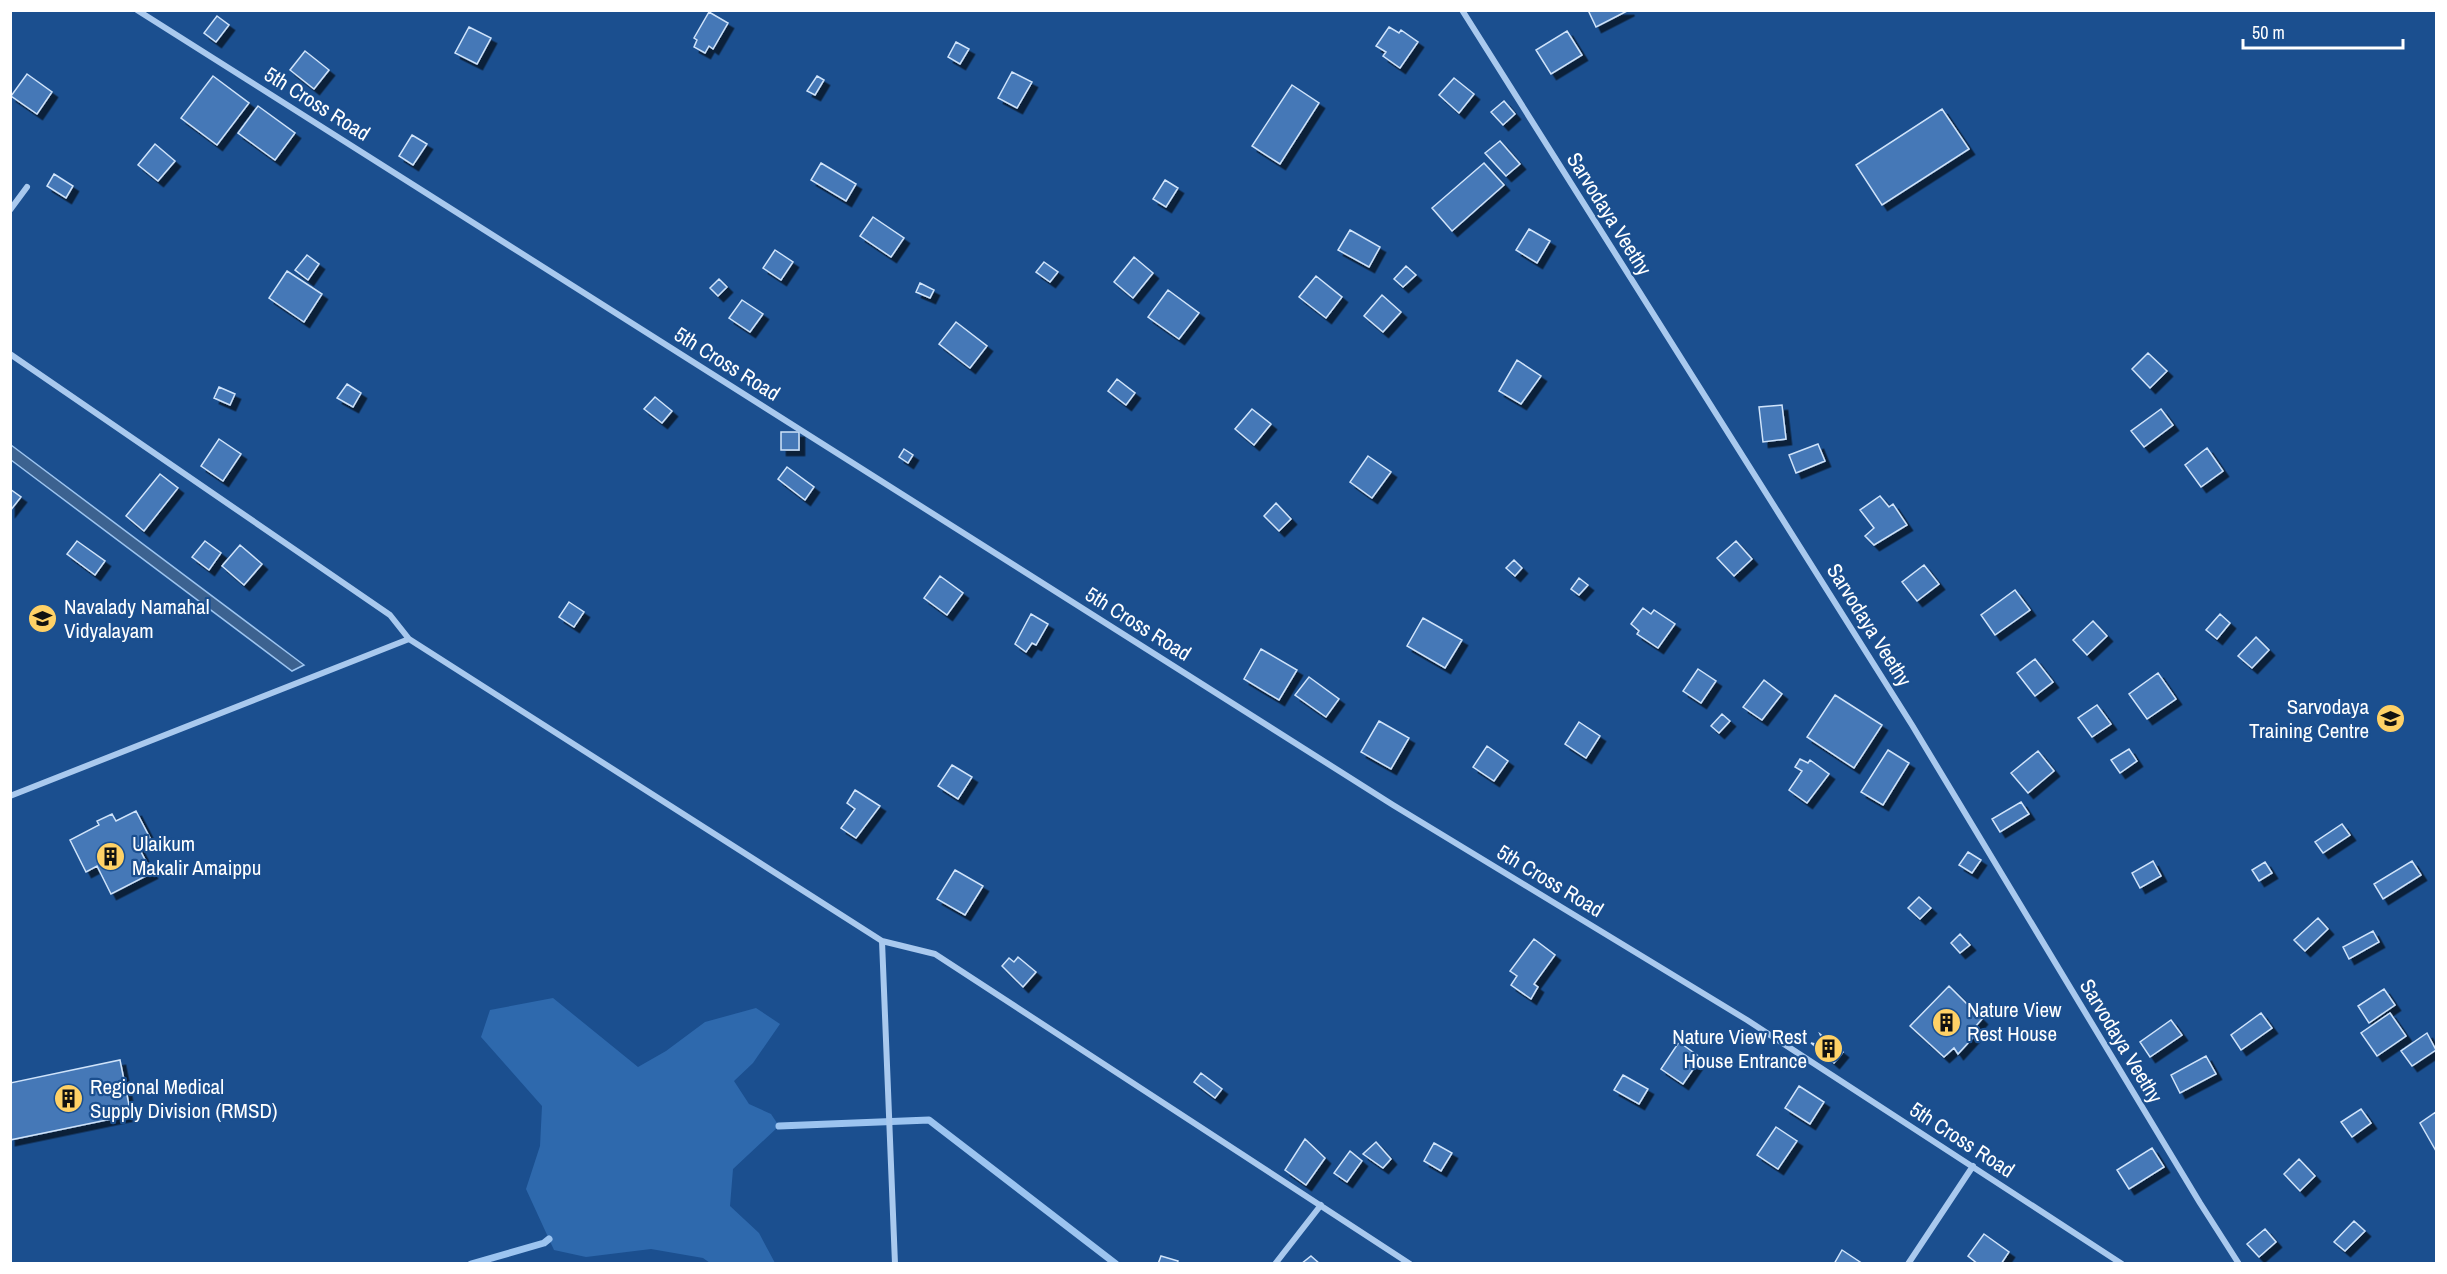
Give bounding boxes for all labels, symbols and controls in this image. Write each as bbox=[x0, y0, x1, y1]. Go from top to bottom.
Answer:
scale bar bbox=[2243, 12, 2404, 50]
text: 50 m bbox=[2252, 20, 2285, 45]
street label: 5th Cross Road bbox=[259, 60, 376, 148]
street label: Sarvodaya Veethy bbox=[1560, 147, 1659, 281]
street label: 5th Cross Road bbox=[669, 320, 786, 408]
street label: Sarvodaya Veethy bbox=[1820, 558, 1919, 692]
street label: 5th Cross Road bbox=[1080, 580, 1197, 668]
place label: Navalady Namahal Vidyalayam bbox=[64, 592, 209, 645]
school or university icon: Navalady Namahal Vidyalayam bbox=[27, 603, 59, 635]
place label: Sarvodaya Training Centre bbox=[2249, 692, 2369, 745]
school or university icon: Sarvodaya Training Centre bbox=[2374, 703, 2406, 735]
place label: Ulaikum Makalir Amaippu bbox=[132, 829, 261, 882]
street label: 5th Cross Road bbox=[1492, 837, 1609, 924]
building icon: Ulaikum Makalir Amaippu bbox=[95, 840, 127, 872]
street label: Sarvodaya Veethy bbox=[2073, 973, 2170, 1108]
place label: Nature View Rest House bbox=[1967, 995, 2062, 1048]
building icon: Nature View Rest House bbox=[1930, 1006, 1962, 1038]
place label: Nature View Rest House Entrance bbox=[1672, 1022, 1807, 1075]
building icon: Nature View Rest House Entrance bbox=[1812, 1033, 1844, 1065]
place label: Regional Medical Supply Division (RMSD) bbox=[90, 1072, 278, 1125]
building icon: Regional Medical Supply Division (RMSD) bbox=[53, 1083, 85, 1115]
street label: 5th Cross Road bbox=[1904, 1095, 2020, 1184]

